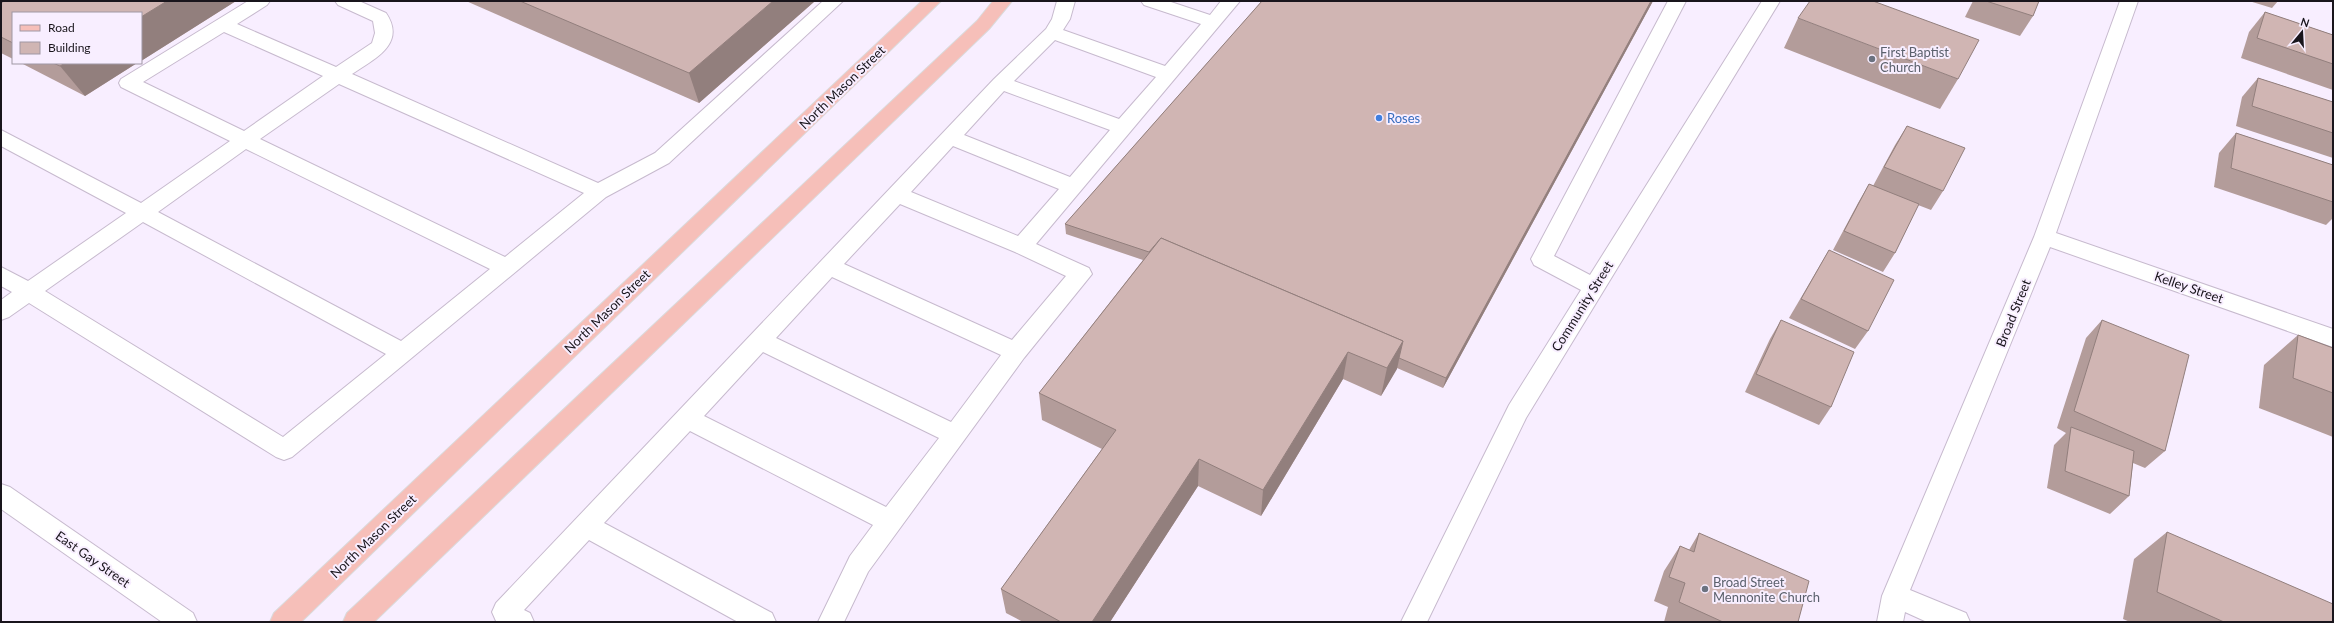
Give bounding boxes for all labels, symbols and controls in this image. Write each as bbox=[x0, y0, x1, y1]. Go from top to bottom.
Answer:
legend bbox=[12, 12, 142, 64]
north arrow bbox=[2282, 12, 2322, 52]
text: N bbox=[2299, 15, 2311, 30]
text: Road bbox=[48, 20, 75, 35]
text: Building bbox=[48, 40, 91, 55]
street label: North Mason Street bbox=[796, 42, 889, 132]
place label: First Baptist Church bbox=[1880, 44, 1949, 75]
marker: First Baptist Church bbox=[1867, 54, 1877, 64]
place label: Roses bbox=[1387, 110, 1421, 126]
marker: Roses bbox=[1374, 113, 1384, 123]
street label: Community Street bbox=[1548, 258, 1616, 354]
street label: North Mason Street bbox=[561, 266, 654, 356]
street label: Kelley Street bbox=[2152, 268, 2226, 306]
street label: Broad Street bbox=[1992, 277, 2034, 349]
street label: North Mason Street bbox=[327, 491, 420, 581]
street label: East Gay Street bbox=[53, 527, 134, 591]
place label: Broad Street Mennonite Church bbox=[1713, 574, 1820, 605]
marker: Broad Street Mennonite Church bbox=[1700, 584, 1710, 594]

